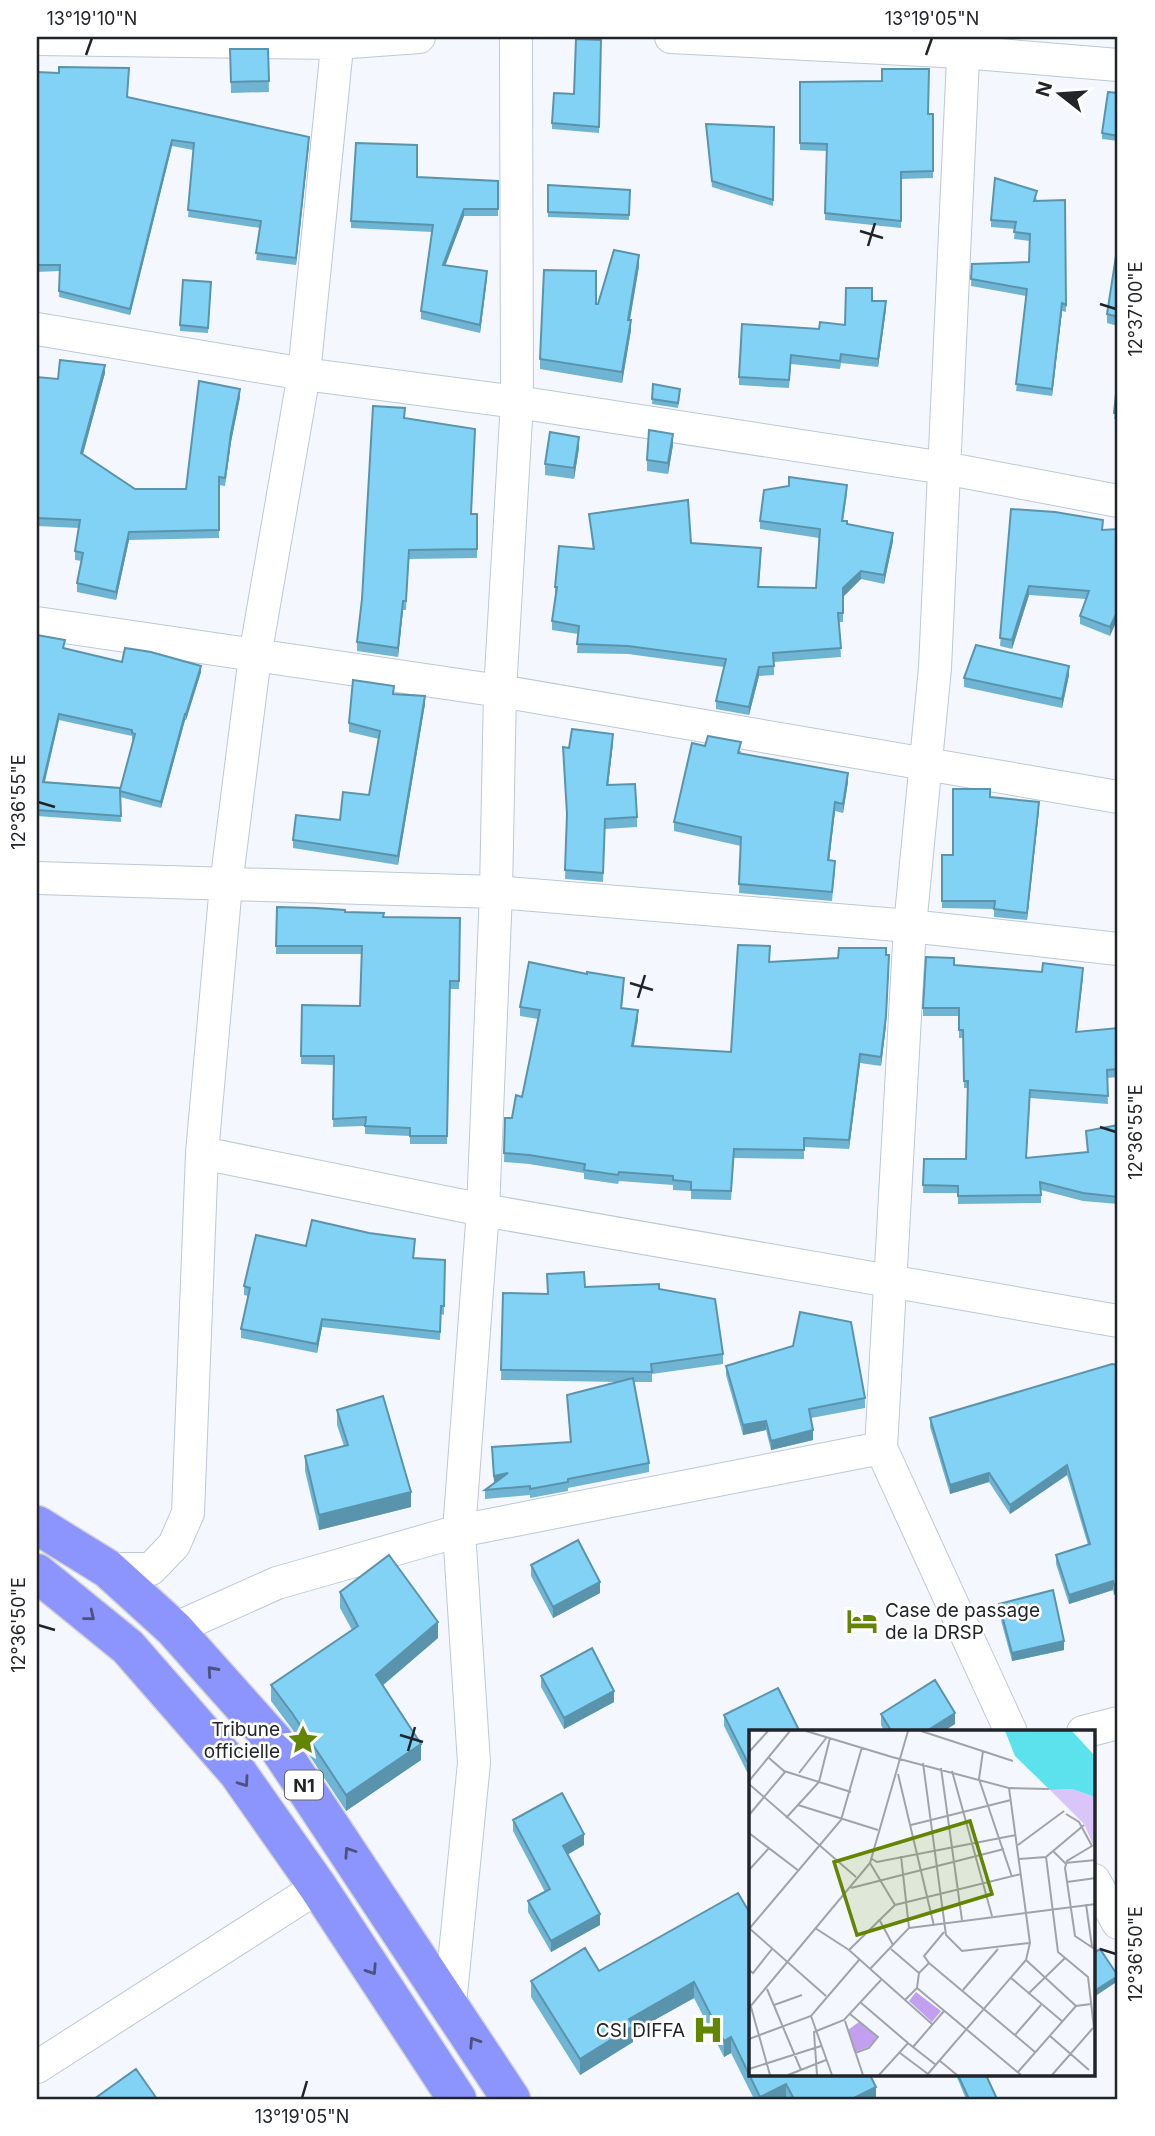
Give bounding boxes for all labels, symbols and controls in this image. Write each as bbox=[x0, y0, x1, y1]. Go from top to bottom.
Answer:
text: 13°19'10"N bbox=[47, 8, 137, 29]
text: 13°19'05"N bbox=[885, 8, 979, 29]
north arrow bbox=[1026, 60, 1096, 130]
text: N bbox=[1031, 79, 1057, 99]
text: 12°37'00"E bbox=[1125, 261, 1146, 357]
text: 12°36'55"E bbox=[8, 754, 29, 850]
text: 12°36'55"E bbox=[1125, 1084, 1146, 1180]
text: 12°36'50"E bbox=[8, 1577, 29, 1673]
place label: Case de passage de la DRSP bbox=[885, 1599, 1040, 1644]
hotel icon: Case de passage de la DRSP bbox=[845, 1604, 879, 1638]
one-way arrow bbox=[81, 1608, 94, 1620]
one-way arrow bbox=[208, 1666, 220, 1679]
place label: Tribune officielle bbox=[204, 1718, 280, 1763]
place icon: Tribune officielle bbox=[286, 1723, 320, 1757]
inset map bbox=[749, 1730, 1096, 2076]
road number: N1 bbox=[285, 1770, 323, 1800]
one-way arrow bbox=[236, 1774, 248, 1787]
one-way arrow bbox=[344, 1847, 357, 1860]
text: 12°36'50"E bbox=[1125, 1906, 1146, 2002]
one-way arrow bbox=[364, 1963, 377, 1976]
hospital icon: CSI DIFFA bbox=[691, 2013, 725, 2047]
place label: CSI DIFFA bbox=[596, 2019, 685, 2042]
one-way arrow bbox=[470, 2037, 483, 2050]
text: 13°19'05"N bbox=[255, 2106, 349, 2127]

